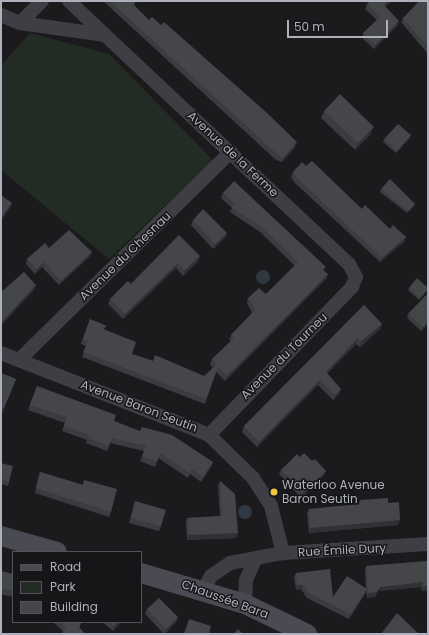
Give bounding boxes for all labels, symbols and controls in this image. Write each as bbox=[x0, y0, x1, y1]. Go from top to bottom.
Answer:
scale bar bbox=[289, 12, 390, 38]
text: 50 m bbox=[294, 18, 325, 35]
street label: Avenue de la Ferme bbox=[185, 108, 281, 200]
street label: Avenue du Chesnau bbox=[76, 209, 174, 303]
street label: Avenue du Tourneu bbox=[238, 310, 330, 402]
street label: Avenue Baron Seutin bbox=[79, 377, 199, 435]
place label: Waterloo Avenue Baron Seutin bbox=[282, 478, 385, 506]
marker: Waterloo Avenue Baron Seutin bbox=[269, 487, 279, 497]
street label: Rue Émile Dury bbox=[298, 541, 386, 559]
legend bbox=[12, 551, 142, 623]
text: Road bbox=[50, 558, 81, 575]
street label: Chaussée Bara bbox=[180, 577, 270, 621]
text: Park bbox=[50, 578, 76, 595]
text: Building bbox=[50, 598, 98, 615]

